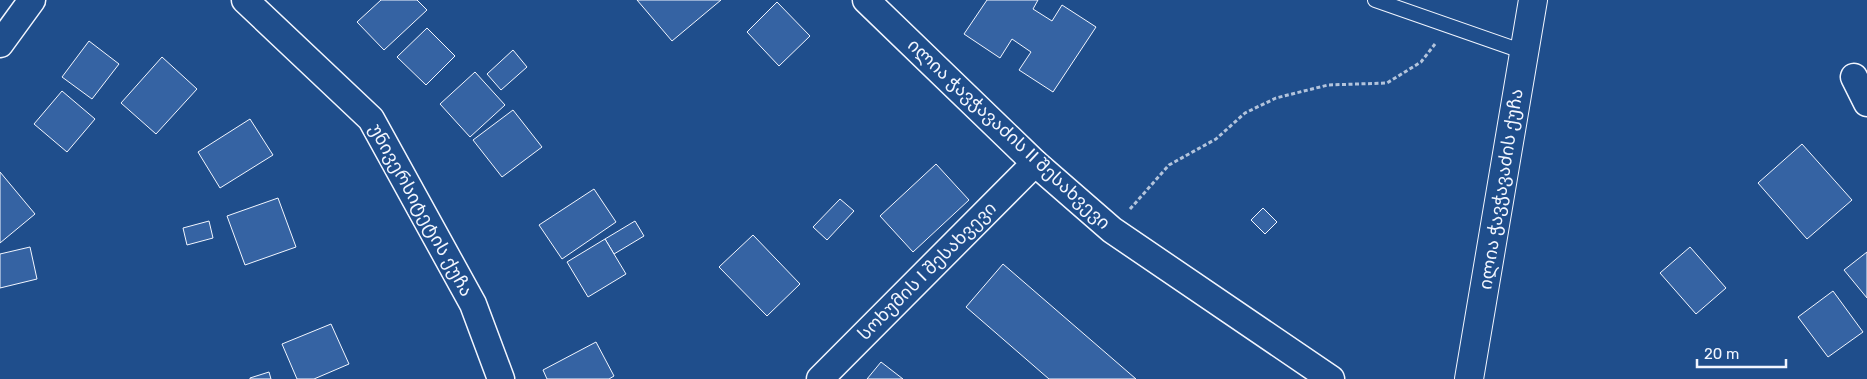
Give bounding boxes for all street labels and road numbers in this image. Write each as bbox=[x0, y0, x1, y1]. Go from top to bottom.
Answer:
street label: ილია ჭავჭავაძის II შესახვევი bbox=[903, 34, 1115, 234]
street label: ილია ჭავჭავაძის ქუჩა bbox=[1474, 87, 1528, 291]
street label: უნივერსიტეტის ქუჩა bbox=[364, 120, 478, 300]
street label: სოხუმის I შესახვევი bbox=[853, 197, 1001, 345]

